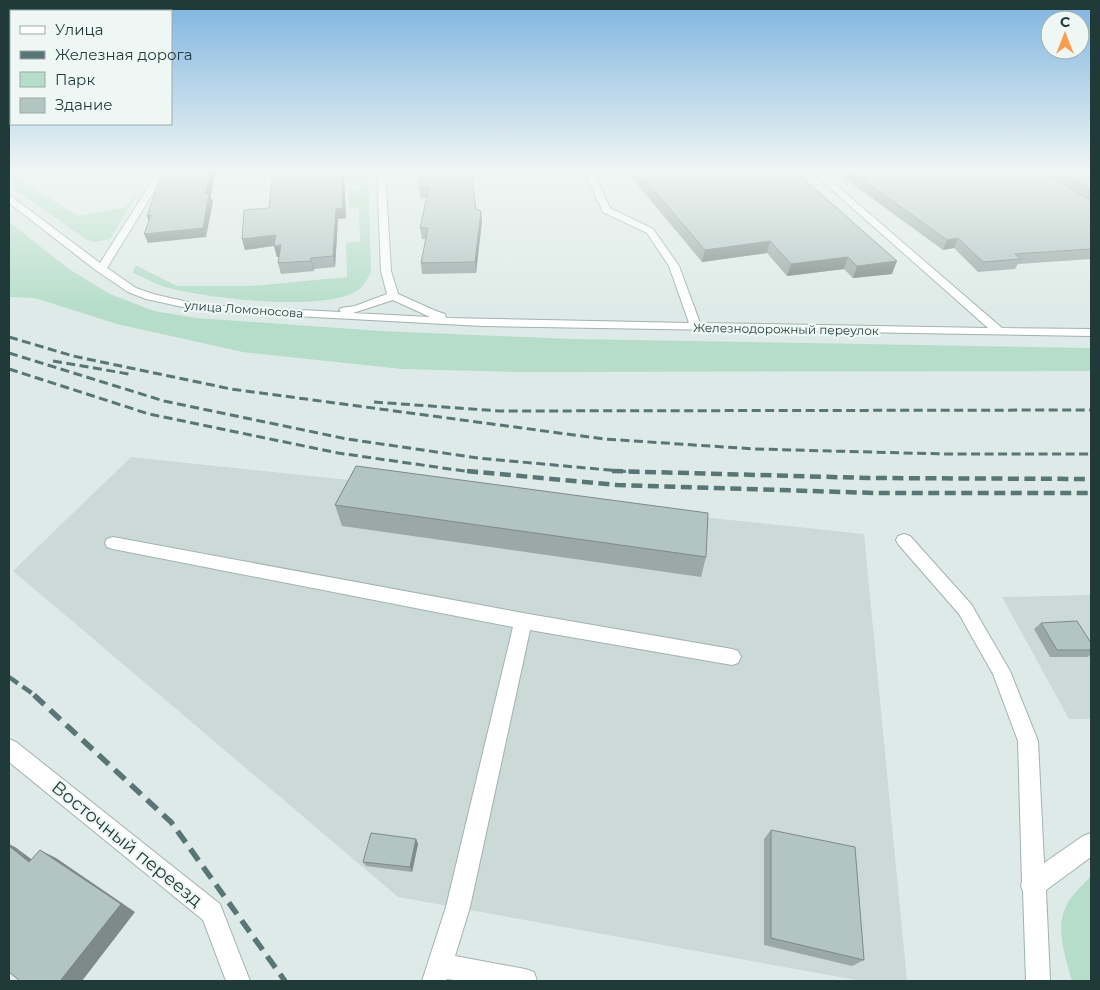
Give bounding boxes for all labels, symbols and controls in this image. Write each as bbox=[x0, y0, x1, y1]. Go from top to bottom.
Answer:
legend bbox=[10, 10, 172, 125]
north arrow bbox=[1040, 10, 1090, 60]
text: С bbox=[1060, 13, 1070, 31]
text: Улица bbox=[55, 20, 103, 39]
text: Железная дорога bbox=[55, 45, 192, 64]
text: Парк bbox=[55, 70, 95, 89]
text: Здание bbox=[55, 95, 113, 114]
street label: улица Ломоносова bbox=[183, 297, 304, 321]
street label: Железнодорожный переулок bbox=[693, 320, 879, 338]
street label: Восточный переезд bbox=[47, 776, 207, 912]

